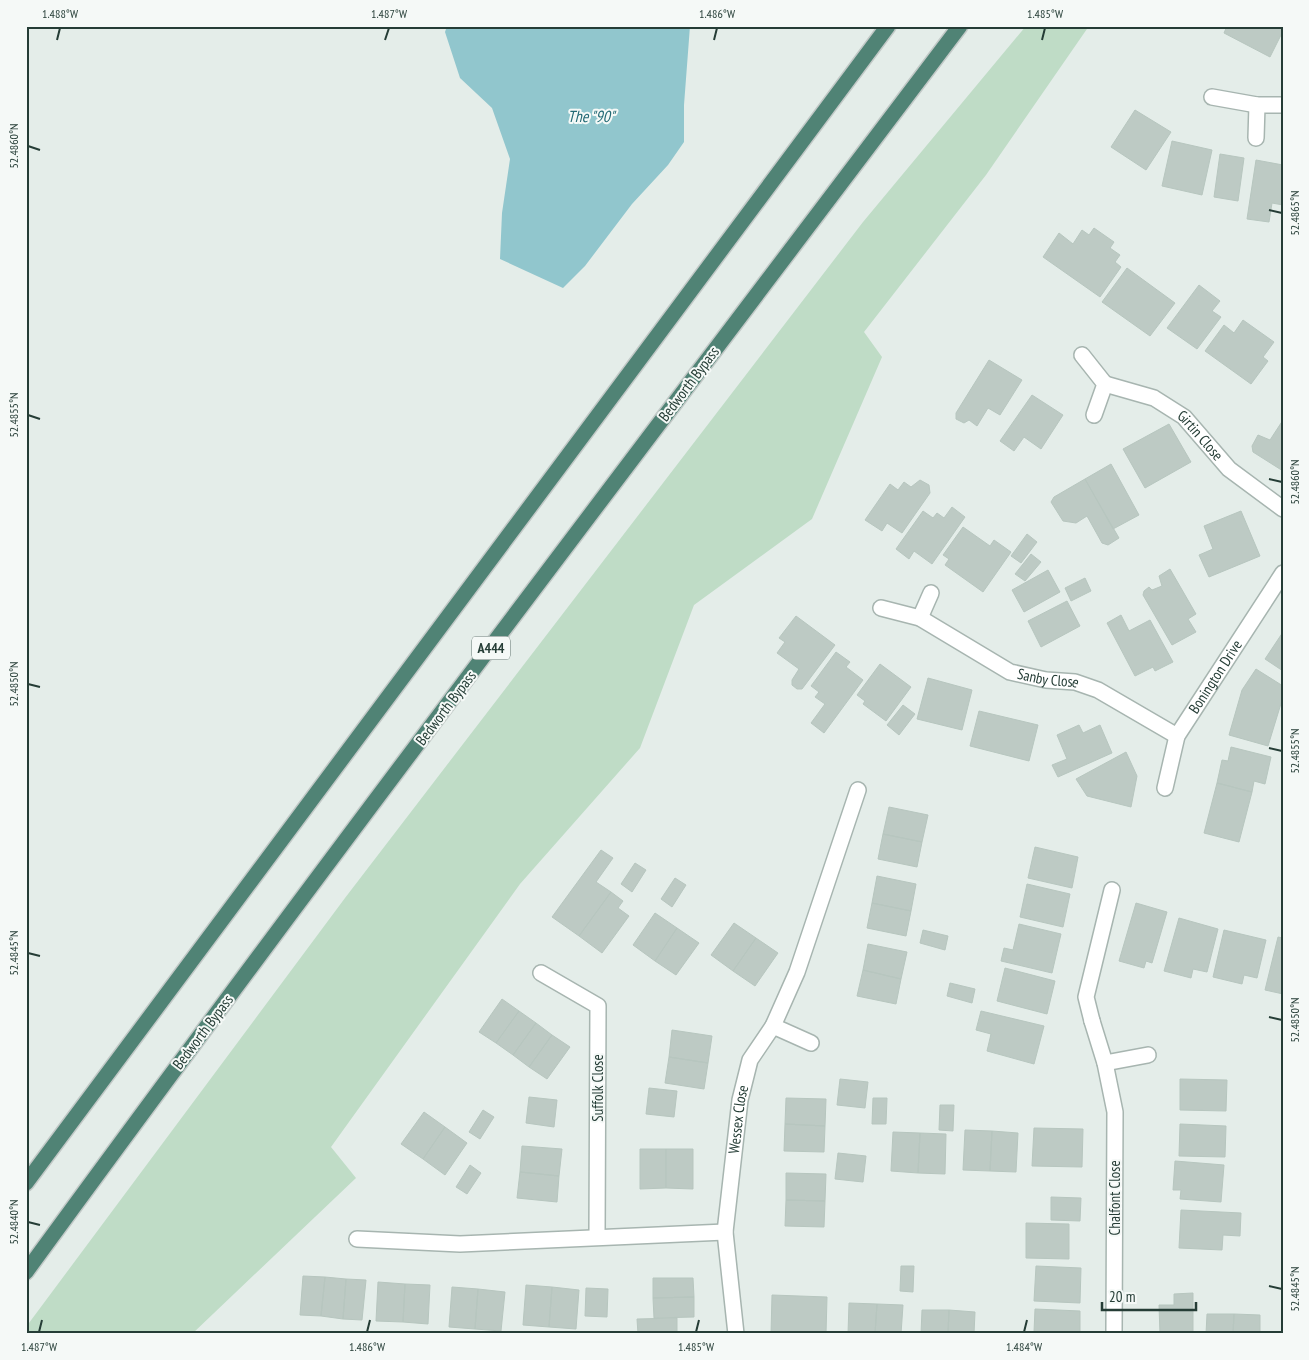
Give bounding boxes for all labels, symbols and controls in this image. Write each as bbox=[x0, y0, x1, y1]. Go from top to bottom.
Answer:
text: 1.488°W bbox=[42, 6, 78, 21]
text: 1.487°W bbox=[371, 6, 407, 21]
text: 1.486°W bbox=[699, 6, 735, 21]
text: 1.485°W bbox=[1027, 6, 1063, 21]
water label: The "90" bbox=[568, 106, 617, 126]
text: 52.4860°N bbox=[6, 123, 21, 169]
text: 52.4865°N bbox=[1287, 190, 1302, 236]
street label: Bedworth Bypass bbox=[654, 343, 723, 425]
text: 52.4855°N bbox=[6, 392, 21, 438]
street label: Girtin Close bbox=[1174, 405, 1227, 464]
text: 52.4860°N bbox=[1287, 459, 1302, 505]
road number: A444 bbox=[472, 636, 510, 660]
street label: Bonington Drive bbox=[1184, 636, 1246, 717]
text: 52.4850°N bbox=[6, 661, 21, 707]
street label: Sanby Close bbox=[1016, 664, 1082, 692]
street label: Bedworth Bypass bbox=[411, 667, 480, 749]
text: 52.4855°N bbox=[1287, 728, 1302, 774]
text: 52.4845°N bbox=[6, 930, 21, 976]
street label: Bedworth Bypass bbox=[168, 991, 237, 1073]
text: 52.4850°N bbox=[1287, 997, 1302, 1043]
street label: Suffolk Close bbox=[588, 1054, 607, 1122]
street label: Wessex Close bbox=[724, 1083, 752, 1155]
street label: Chalfont Close bbox=[1105, 1160, 1124, 1236]
text: 52.4840°N bbox=[6, 1199, 21, 1245]
text: 52.4845°N bbox=[1287, 1266, 1302, 1312]
scale bar bbox=[1102, 1280, 1195, 1312]
text: 20 m bbox=[1109, 1287, 1135, 1306]
text: 1.487°W bbox=[21, 1339, 57, 1354]
text: 1.486°W bbox=[349, 1339, 385, 1354]
text: 1.485°W bbox=[678, 1339, 714, 1354]
text: 1.484°W bbox=[1006, 1339, 1042, 1354]

